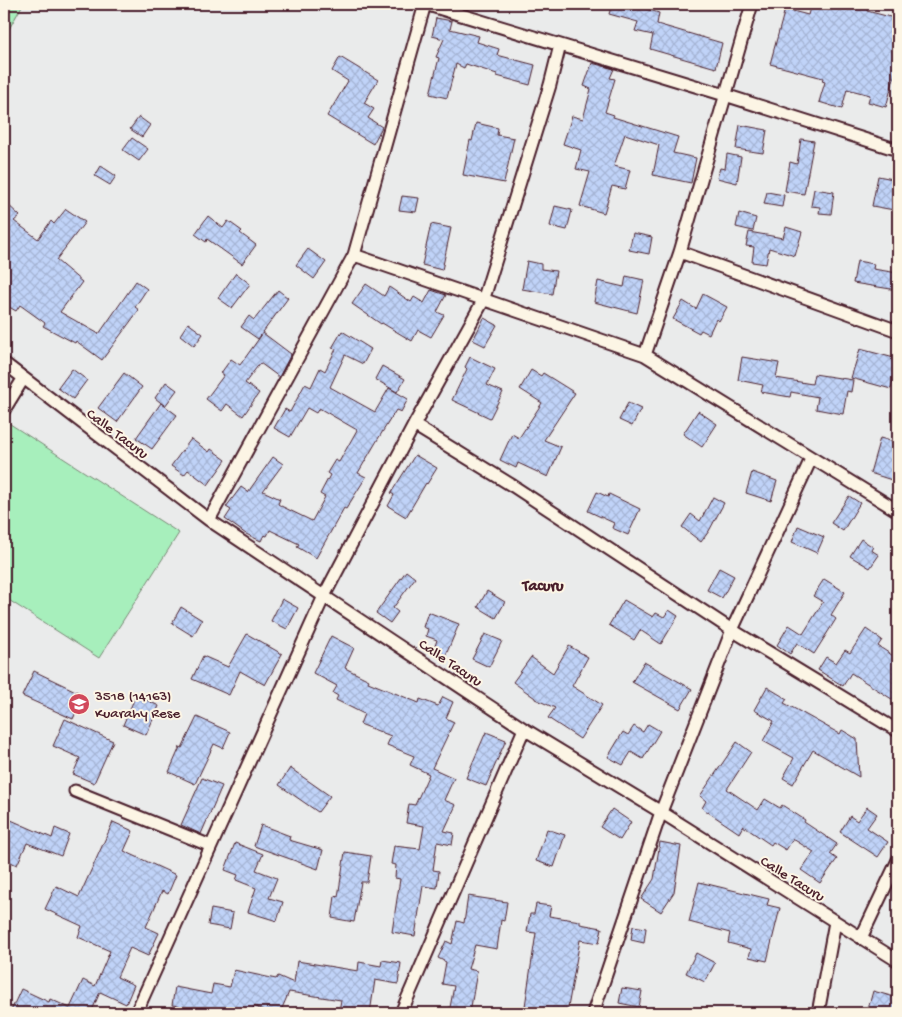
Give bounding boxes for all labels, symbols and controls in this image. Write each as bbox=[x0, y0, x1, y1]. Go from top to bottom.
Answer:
street label: Calle Tacuru bbox=[82, 405, 151, 464]
district label: Tacuru bbox=[520, 578, 564, 597]
street label: Calle Tacuru bbox=[415, 636, 485, 692]
place label: 3518 (14163) Kuarahy Rese bbox=[94, 688, 180, 723]
school or university icon: 3518 (14163) Kuarahy Rese bbox=[67, 692, 91, 716]
street label: Calle Tacuru bbox=[756, 853, 828, 907]

